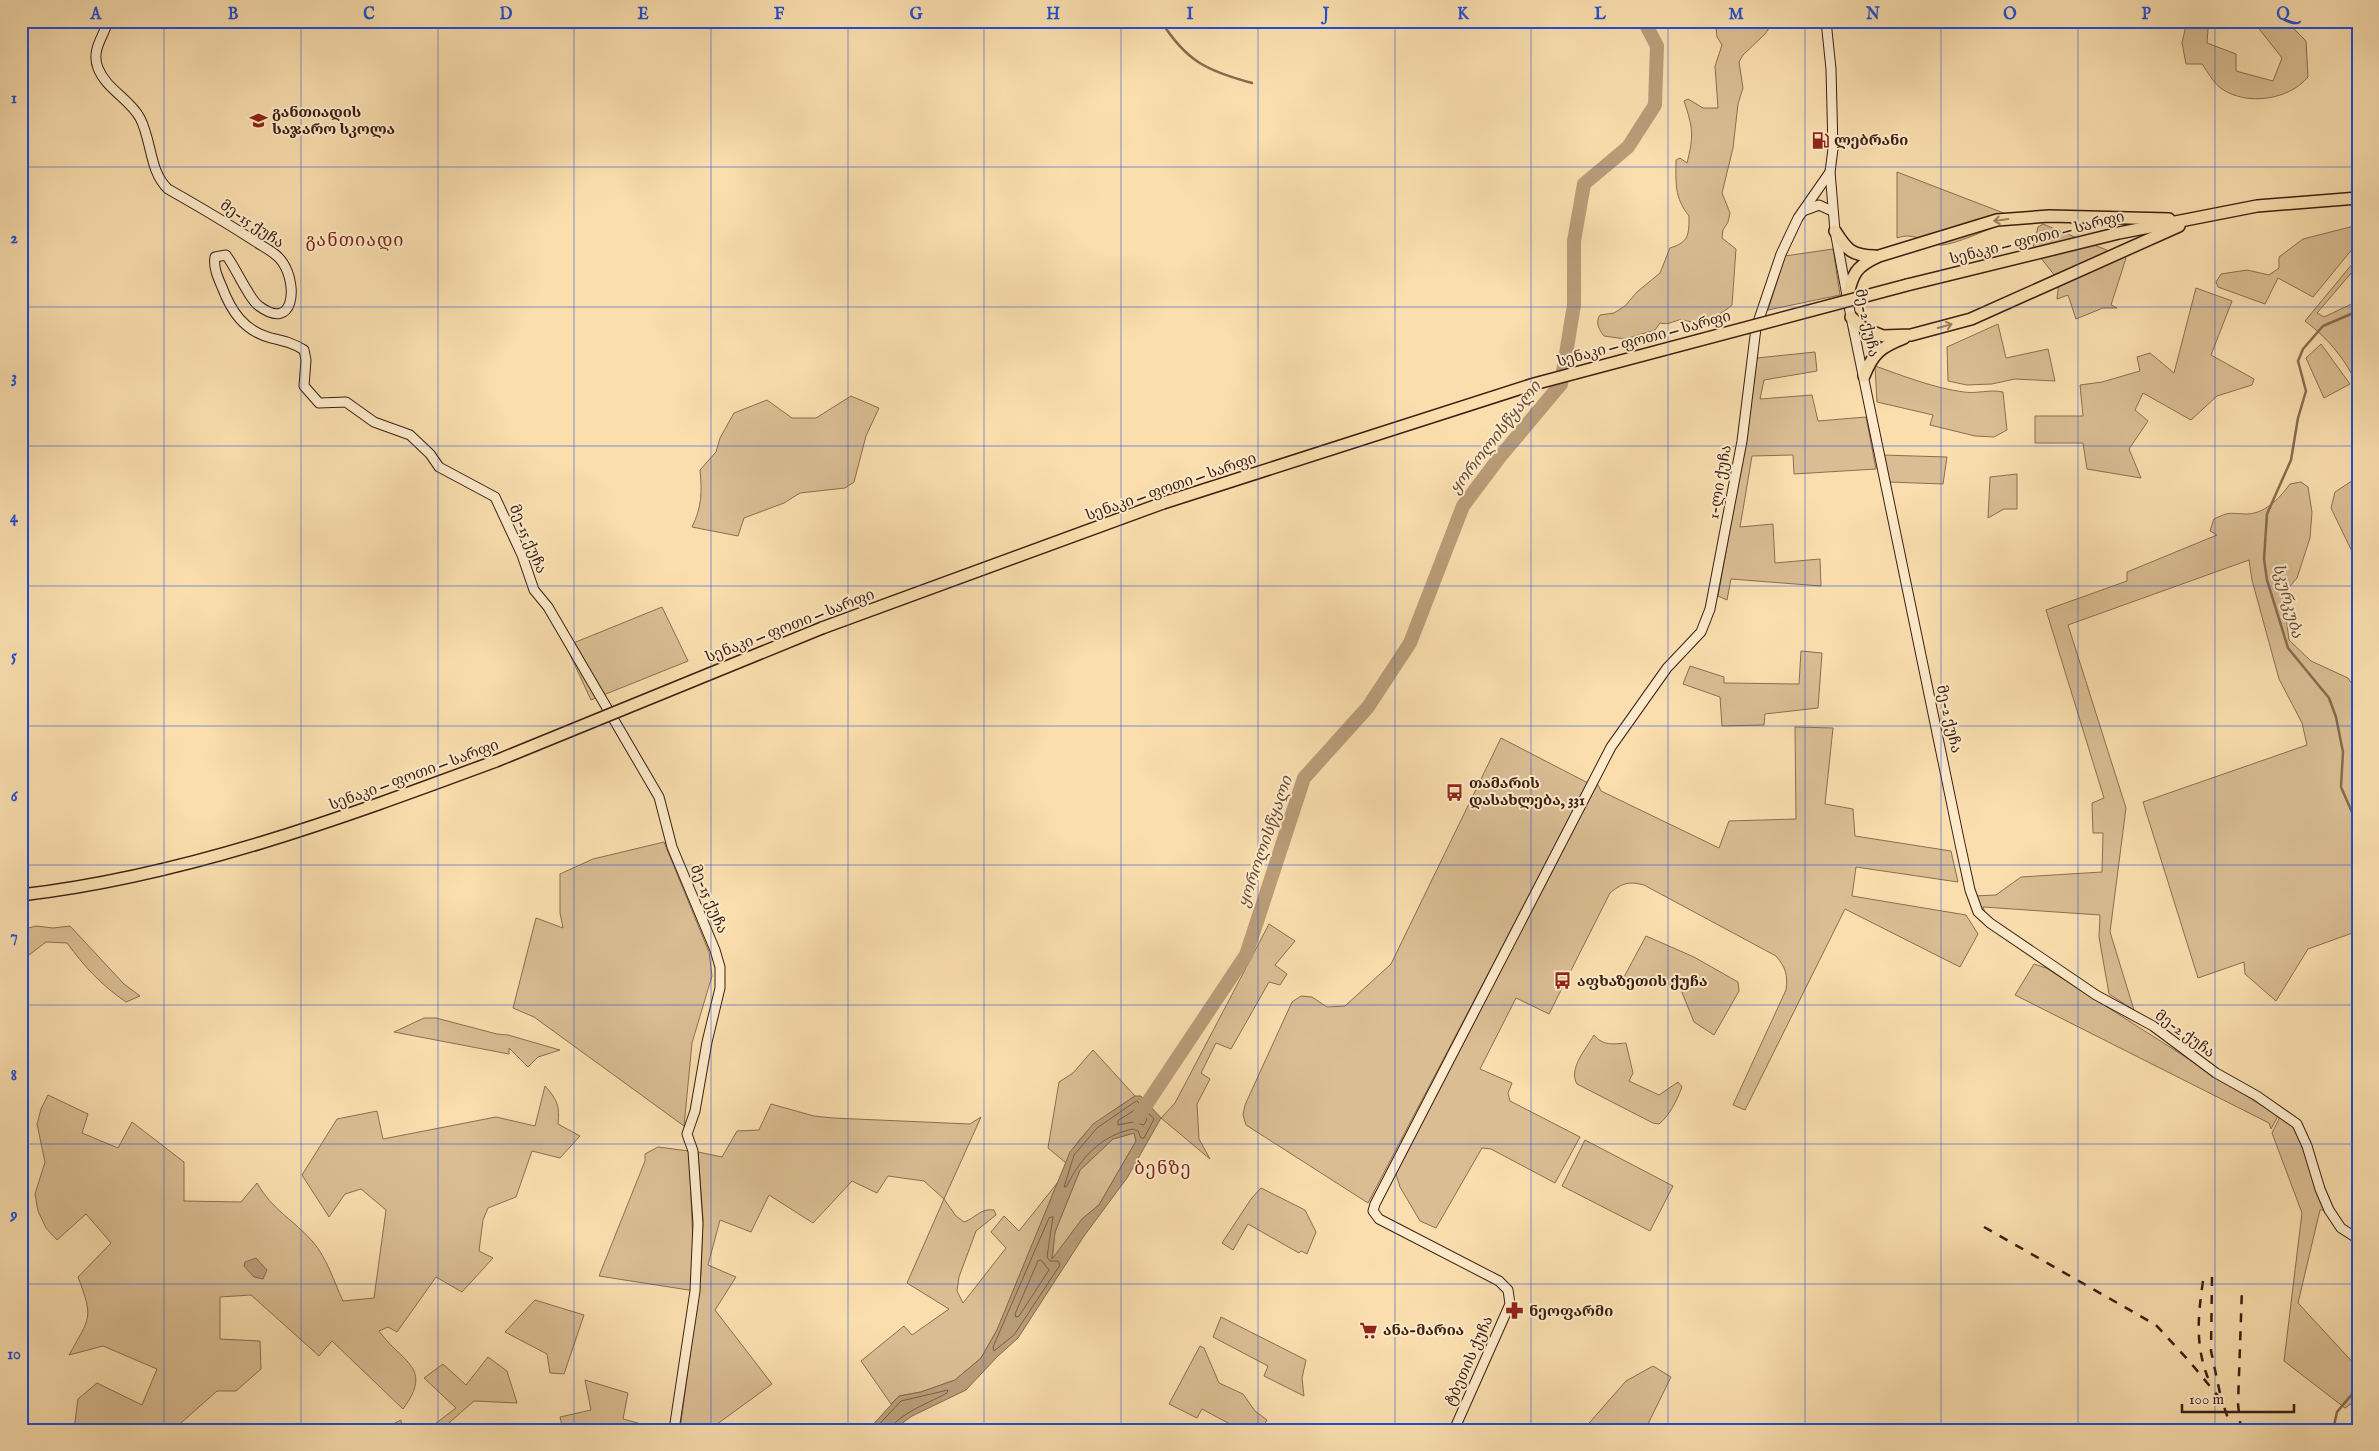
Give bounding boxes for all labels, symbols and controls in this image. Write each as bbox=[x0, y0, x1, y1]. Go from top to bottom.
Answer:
text: A bbox=[90, 5, 103, 25]
text: B bbox=[228, 5, 239, 25]
text: C bbox=[363, 5, 375, 25]
text: D bbox=[500, 5, 513, 25]
text: E bbox=[637, 5, 649, 25]
text: F bbox=[774, 5, 785, 25]
text: G bbox=[910, 5, 923, 25]
text: H bbox=[1046, 5, 1060, 25]
text: I bbox=[1187, 5, 1194, 25]
text: J bbox=[1321, 5, 1330, 25]
text: K bbox=[1457, 5, 1470, 25]
text: L bbox=[1594, 5, 1606, 25]
text: M bbox=[1728, 5, 1744, 25]
text: N bbox=[1865, 5, 1880, 25]
text: O bbox=[2003, 5, 2017, 25]
text: P bbox=[2141, 5, 2151, 25]
text: Q bbox=[2276, 5, 2301, 25]
text: 1 bbox=[11, 89, 17, 109]
place label: განთიადის საჯარო სკოლა bbox=[272, 103, 395, 139]
school or university icon: განთიადის საჯარო სკოლა bbox=[248, 111, 268, 131]
fuel station icon: ლებრანი bbox=[1810, 130, 1830, 150]
place label: ლებრანი bbox=[1834, 131, 1908, 150]
street label: მე-15 ქუჩა bbox=[216, 196, 288, 252]
street label: სენაკი — ფოთი — სარფი bbox=[1948, 207, 2126, 269]
one-way arrow bbox=[1993, 216, 2009, 226]
text: 2 bbox=[10, 229, 18, 249]
district label: განთიადი bbox=[305, 230, 405, 253]
street label: მე-2 ქუჩა bbox=[1851, 287, 1883, 359]
street label: სენაკი — ფოთი — სარფი bbox=[1555, 307, 1733, 371]
one-way arrow bbox=[1937, 320, 1953, 330]
text: 3 bbox=[11, 368, 17, 388]
water label: ყოროლისწყალი bbox=[1446, 377, 1547, 498]
street label: 1-ლი ქუჩა bbox=[1704, 443, 1736, 521]
street label: სენაკი — ფოთი — სარფი bbox=[1083, 449, 1259, 525]
street label: მე-15 ქუჩა bbox=[505, 502, 551, 576]
text: 4 bbox=[10, 508, 19, 528]
water label: სკურკუბა bbox=[2267, 562, 2307, 641]
street label: სენაკი — ფოთი — სარფი bbox=[703, 585, 877, 667]
text: 5 bbox=[11, 647, 17, 667]
street label: მე-2 ქუჩა bbox=[1932, 683, 1966, 755]
street label: სენაკი — ფოთი — სარფი bbox=[326, 735, 502, 815]
water label: ყოროლისწყალი bbox=[1234, 773, 1298, 910]
place label: თამარის დასახლება, 331 bbox=[1469, 774, 1585, 810]
bus stop icon: თამარის დასახლება, 331 bbox=[1445, 782, 1465, 802]
text: 6 bbox=[11, 787, 19, 807]
street label: მე-15 ქუჩა bbox=[686, 862, 732, 936]
text: 7 bbox=[10, 927, 18, 947]
bus stop icon: აფხაზეთის ქუჩა bbox=[1553, 971, 1573, 991]
place label: აფხაზეთის ქუჩა bbox=[1577, 972, 1708, 991]
street label: მე-2 ქუჩა bbox=[2151, 1006, 2219, 1062]
text: 8 bbox=[11, 1066, 17, 1086]
district label: ბენზე bbox=[1134, 1158, 1192, 1181]
text: 9 bbox=[10, 1206, 18, 1226]
pharmacy icon: ნეოფარმი bbox=[1505, 1301, 1525, 1321]
place label: ნეოფარმი bbox=[1529, 1302, 1613, 1321]
street label: ტბეთის ქუჩა bbox=[1441, 1313, 1497, 1409]
supermarket icon: ანა-მარია bbox=[1359, 1320, 1379, 1340]
place label: ანა-მარია bbox=[1383, 1321, 1464, 1340]
text: 10 bbox=[7, 1345, 21, 1365]
scale bar bbox=[2182, 1381, 2294, 1413]
text: 100 m bbox=[2189, 1390, 2225, 1409]

